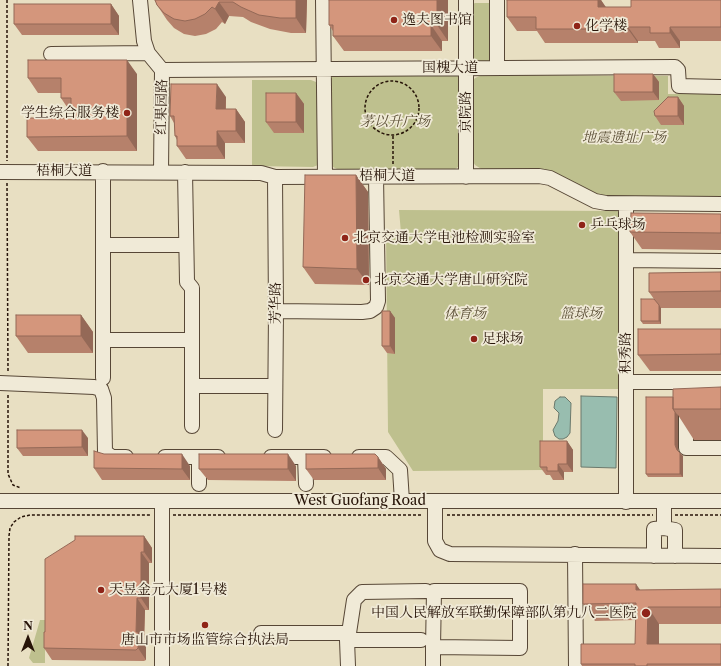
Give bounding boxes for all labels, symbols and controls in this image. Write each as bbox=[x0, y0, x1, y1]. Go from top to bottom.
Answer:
place label: 逸夫图书馆 bbox=[402, 12, 472, 28]
marker: 逸夫图书馆 bbox=[389, 15, 399, 25]
place label: 化学楼 bbox=[585, 18, 627, 34]
marker: 化学楼 bbox=[572, 21, 582, 31]
street label: 国槐大道 bbox=[422, 60, 478, 76]
street label: 红果园路 bbox=[153, 79, 171, 135]
street label: 京院路 bbox=[458, 91, 474, 133]
place label: 学生综合服务楼 bbox=[21, 105, 119, 121]
marker: 学生综合服务楼 bbox=[122, 108, 132, 118]
park label: 茅以升广场 bbox=[360, 114, 430, 130]
park label: 地震遗址广场 bbox=[582, 130, 666, 146]
street label: 梧桐大道 bbox=[36, 163, 92, 179]
street label: 梧桐大道 bbox=[359, 168, 415, 184]
place label: 乒乓球场 bbox=[590, 217, 646, 233]
marker: 乒乓球场 bbox=[577, 220, 587, 230]
place label: 北京交通大学电池检测实验室 bbox=[353, 230, 535, 246]
marker: 北京交通大学电池检测实验室 bbox=[340, 233, 350, 243]
place label: 北京交通大学唐山研究院 bbox=[374, 272, 528, 288]
marker: 北京交通大学唐山研究院 bbox=[361, 275, 371, 285]
street label: 芳华路 bbox=[268, 282, 284, 324]
park label: 体育场 bbox=[444, 306, 486, 322]
park label: 篮球场 bbox=[560, 306, 602, 322]
place label: 足球场 bbox=[482, 331, 524, 347]
street label: 积秀路 bbox=[618, 332, 634, 374]
marker: 足球场 bbox=[469, 334, 479, 344]
street label: West Guofang Road bbox=[294, 493, 426, 509]
place label: 天昱金元大厦1号楼 bbox=[109, 582, 227, 598]
marker: 天昱金元大厦1号楼 bbox=[96, 585, 106, 595]
place label: 中国人民解放军联勤保障部队第九八二医院 bbox=[371, 605, 637, 621]
marker: 中国人民解放军联勤保障部队第九八二医院 bbox=[640, 607, 652, 619]
north arrow bbox=[8, 618, 48, 658]
text: N bbox=[23, 619, 33, 633]
marker: 唐山市市场监管综合执法局 bbox=[200, 620, 210, 630]
place label: 唐山市市场监管综合执法局 bbox=[121, 632, 289, 648]

